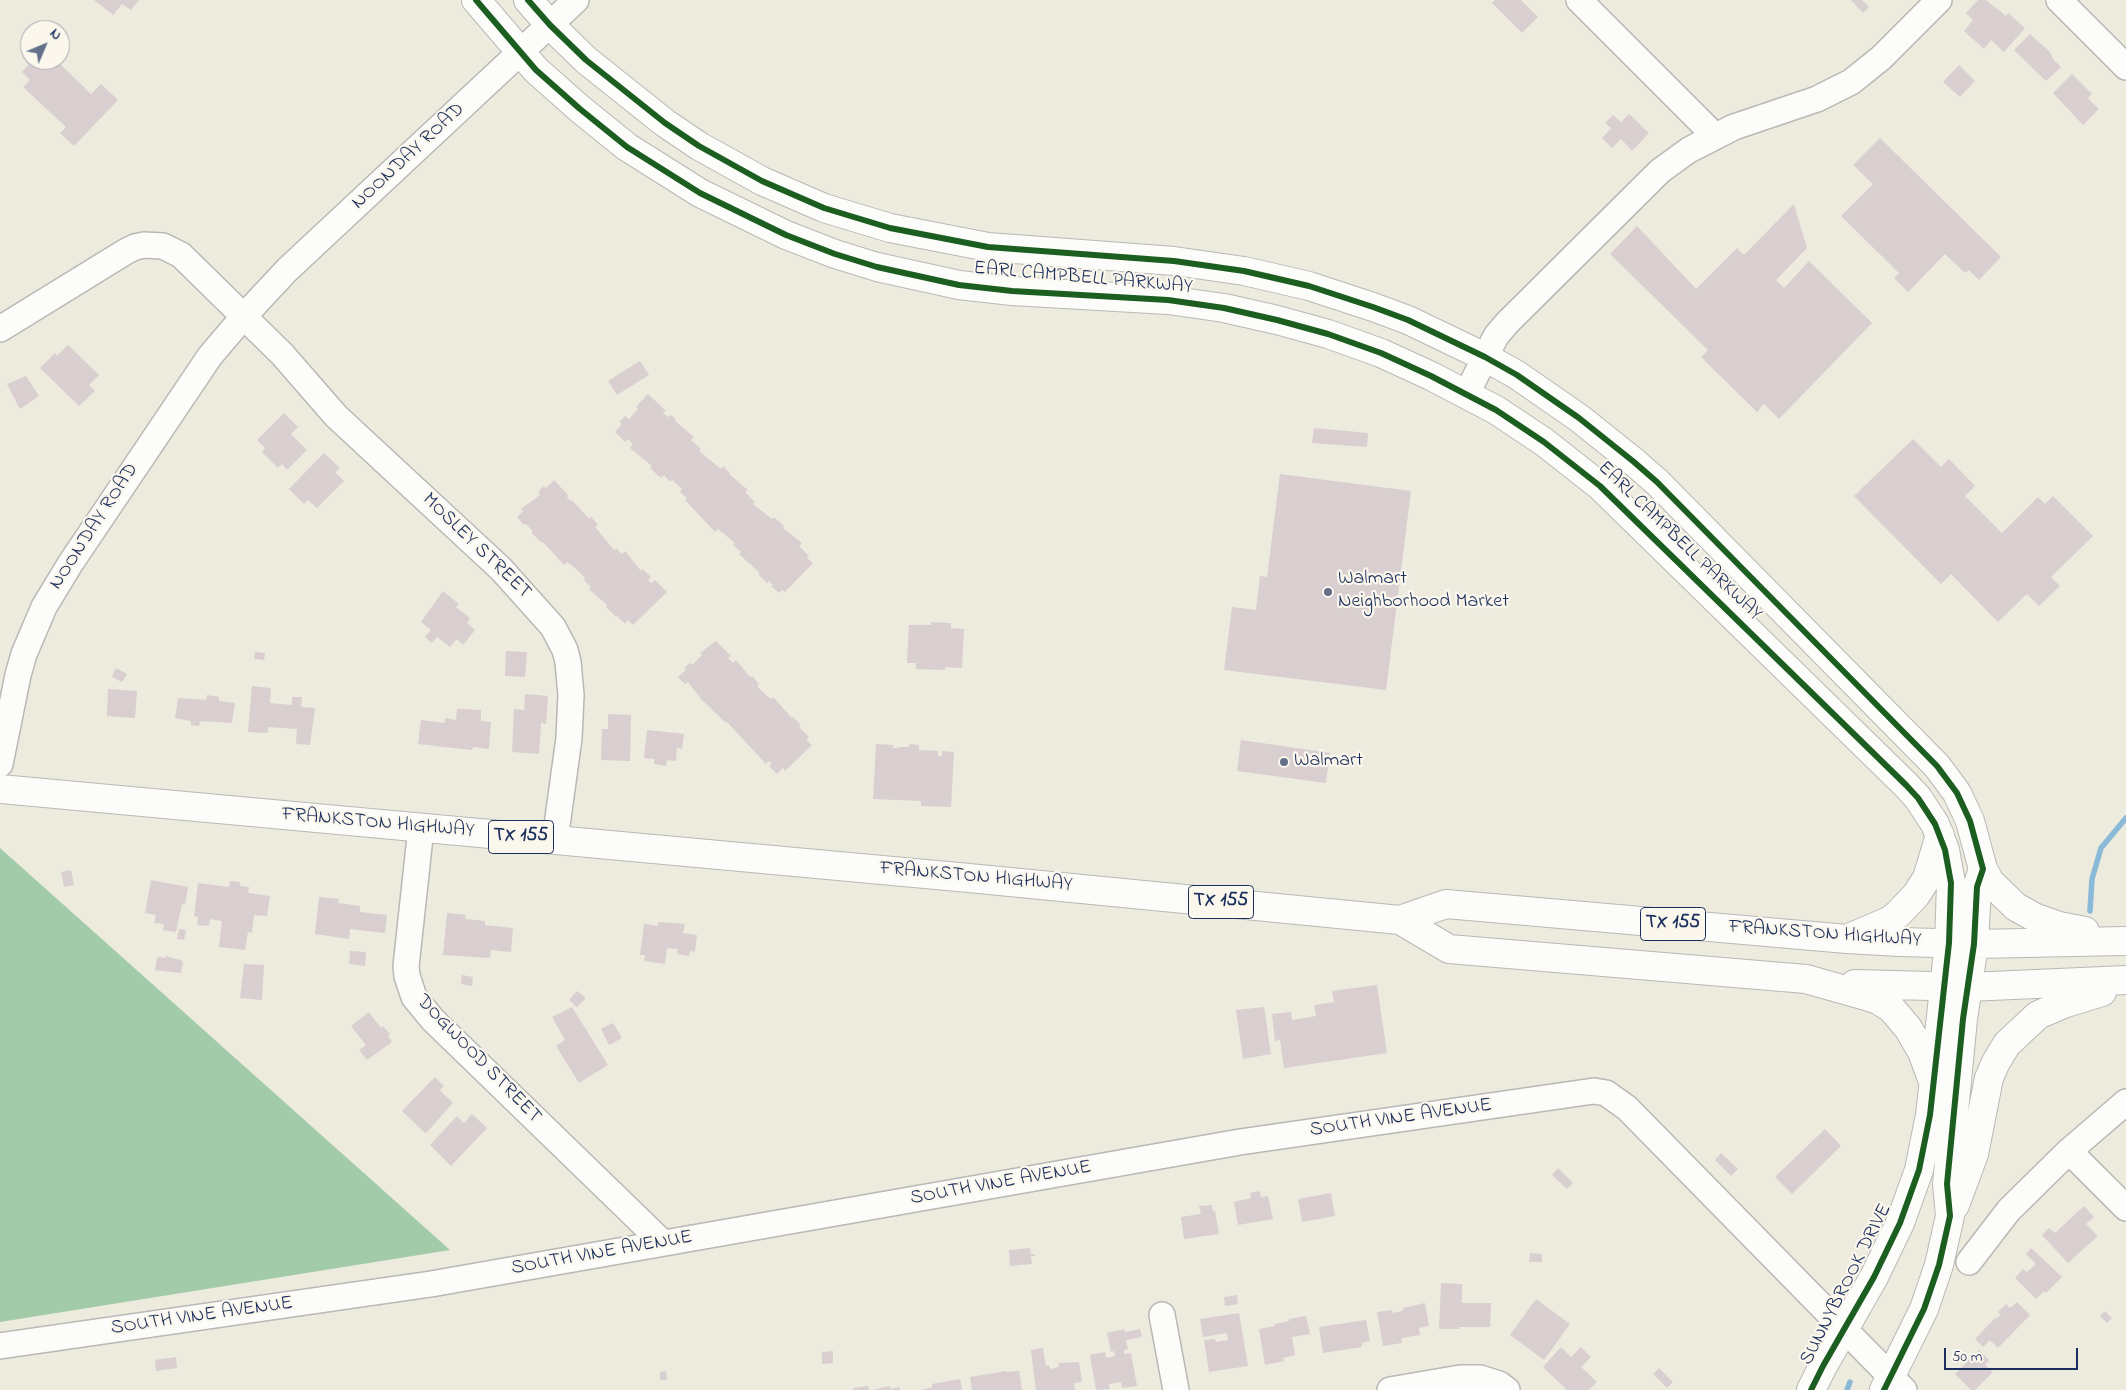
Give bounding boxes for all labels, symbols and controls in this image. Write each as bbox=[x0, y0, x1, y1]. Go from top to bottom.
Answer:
north arrow bbox=[20, 20, 70, 70]
text: N bbox=[44, 24, 66, 46]
street label: NOONDAY ROAD bbox=[347, 98, 471, 216]
street label: EARL CAMPBELL PARKWAY bbox=[973, 257, 1193, 301]
street label: EARL CAMPBELL PARKWAY bbox=[1592, 457, 1766, 627]
street label: NOONDAY ROAD bbox=[45, 459, 145, 595]
street label: MOSLEY STREET bbox=[416, 489, 536, 605]
place label: Walmart Neighborhood Market bbox=[1338, 568, 1509, 615]
marker: Walmart Neighborhood Market bbox=[1322, 586, 1334, 598]
place label: Walmart bbox=[1294, 750, 1363, 774]
marker: Walmart bbox=[1278, 756, 1290, 768]
street label: FRANKSTON HIGHWAY bbox=[281, 804, 475, 844]
road number: TX 155 bbox=[488, 820, 554, 854]
street label: FRANKSTON HIGHWAY bbox=[879, 858, 1073, 898]
road number: TX 155 bbox=[1188, 886, 1254, 919]
road number: TX 155 bbox=[1640, 908, 1706, 941]
street label: FRANKSTON HIGHWAY bbox=[1728, 916, 1922, 954]
street label: DOGWOOD STREET bbox=[410, 990, 546, 1130]
street label: SOUTH VINE AVENUE bbox=[1308, 1094, 1494, 1144]
street label: SOUTH VINE AVENUE bbox=[909, 1156, 1093, 1212]
street label: SUNNYBROOK DRIVE bbox=[1796, 1200, 1898, 1370]
street label: SOUTH VINE AVENUE bbox=[510, 1226, 694, 1282]
street label: SOUTH VINE AVENUE bbox=[109, 1292, 295, 1342]
scale bar bbox=[1946, 1338, 2080, 1370]
text: 50 m bbox=[1952, 1346, 1982, 1368]

